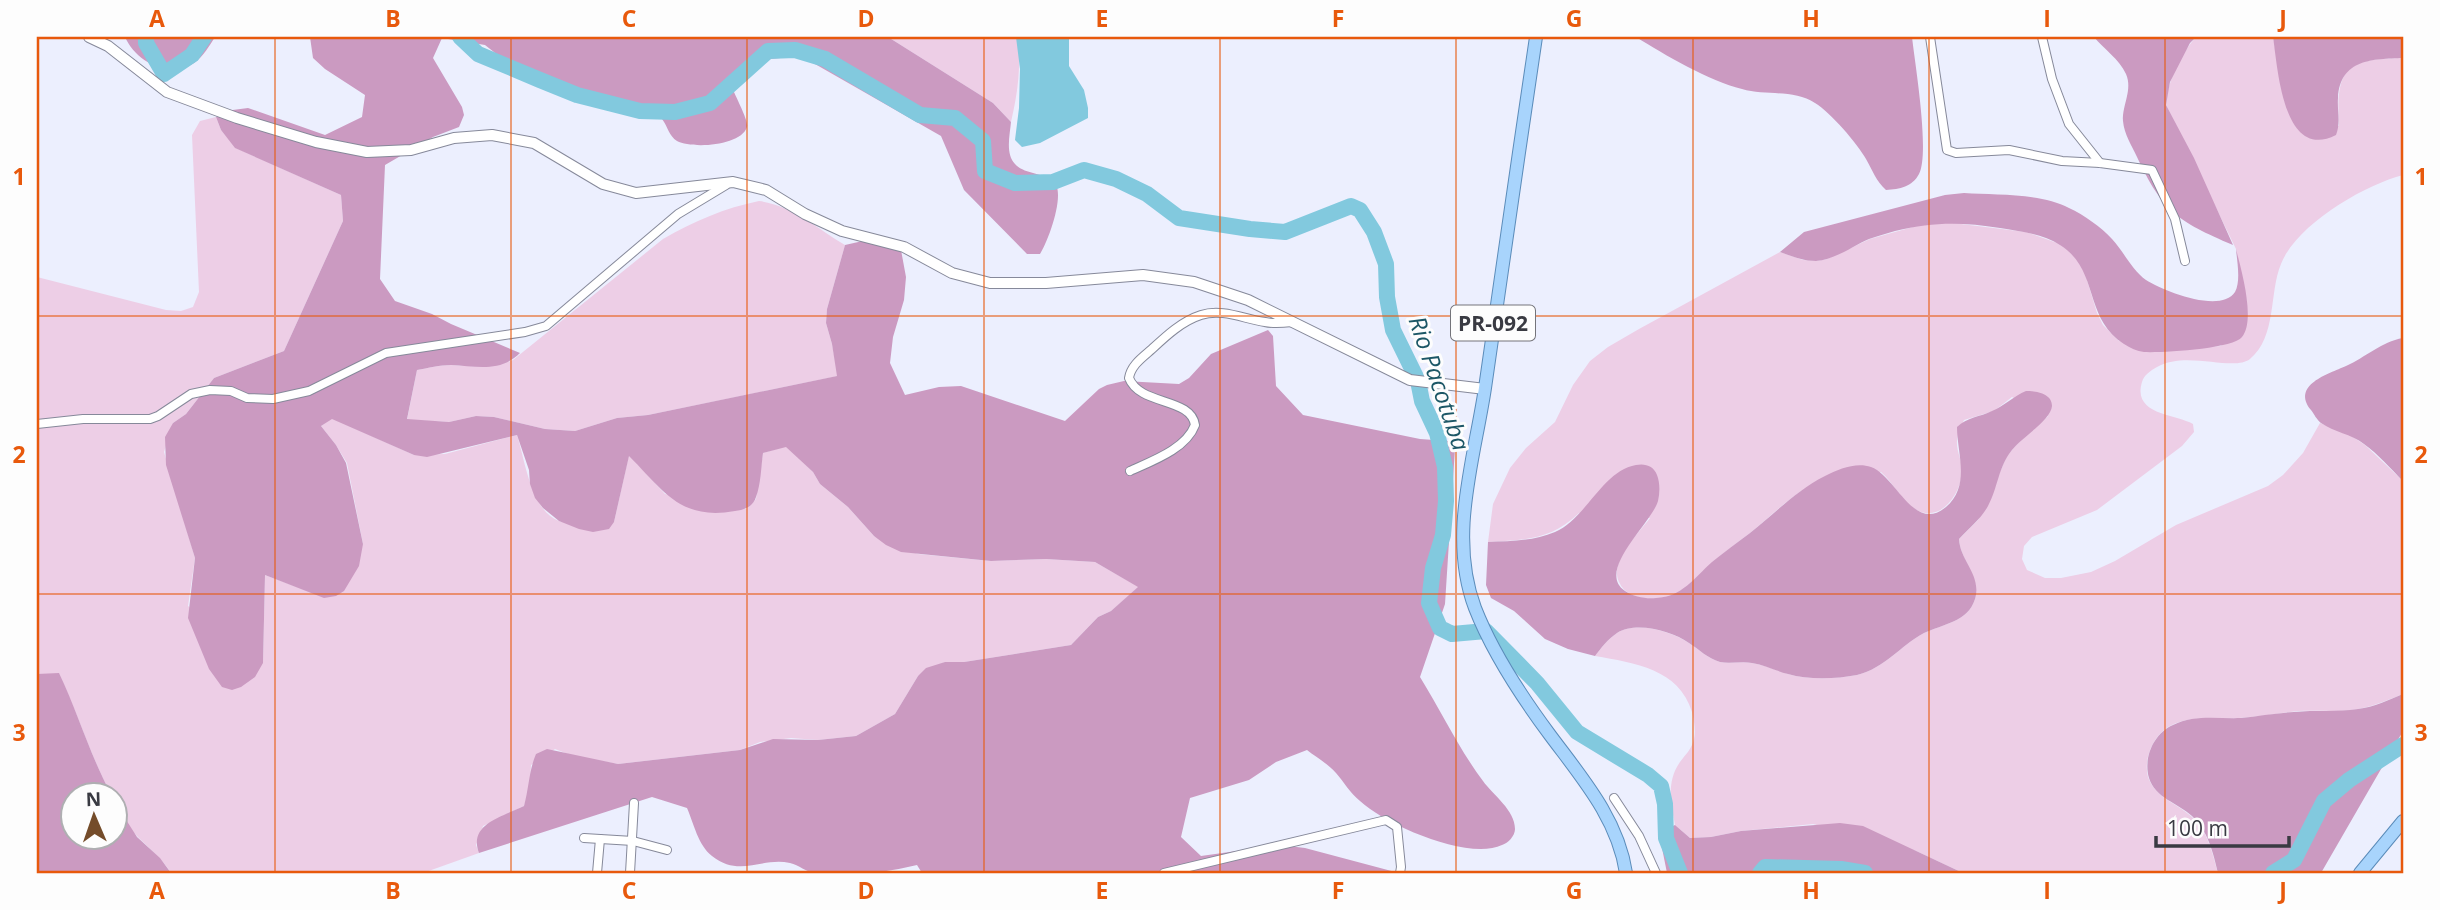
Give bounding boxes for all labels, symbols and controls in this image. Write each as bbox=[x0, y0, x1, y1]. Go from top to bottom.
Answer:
text: A bbox=[149, 2, 165, 34]
text: B bbox=[385, 2, 401, 34]
text: C bbox=[622, 2, 636, 34]
text: D bbox=[857, 2, 875, 34]
text: E bbox=[1096, 2, 1108, 34]
text: F bbox=[1332, 2, 1344, 34]
text: G bbox=[1566, 2, 1582, 34]
text: H bbox=[1802, 2, 1820, 34]
text: I bbox=[2043, 2, 2051, 34]
text: J bbox=[2277, 2, 2287, 34]
text: 1 bbox=[12, 160, 26, 192]
text: 1 bbox=[2414, 160, 2428, 192]
road number: PR-092 bbox=[1451, 306, 1535, 340]
water label: Rio Pacotuba bbox=[1402, 311, 1479, 455]
text: 2 bbox=[12, 438, 26, 470]
text: 2 bbox=[2414, 438, 2428, 470]
text: 3 bbox=[12, 716, 26, 748]
text: 3 bbox=[2414, 716, 2428, 748]
north arrow bbox=[60, 780, 130, 850]
text: N bbox=[85, 786, 102, 812]
scale bar bbox=[2156, 805, 2290, 849]
text: 100 m bbox=[2167, 814, 2228, 842]
text: A bbox=[149, 874, 165, 906]
text: B bbox=[385, 874, 401, 906]
text: C bbox=[622, 874, 636, 906]
text: D bbox=[857, 874, 875, 906]
text: E bbox=[1096, 874, 1108, 906]
text: F bbox=[1332, 874, 1344, 906]
text: G bbox=[1566, 874, 1582, 906]
text: H bbox=[1802, 874, 1820, 906]
text: I bbox=[2043, 874, 2051, 906]
text: J bbox=[2277, 874, 2287, 906]

